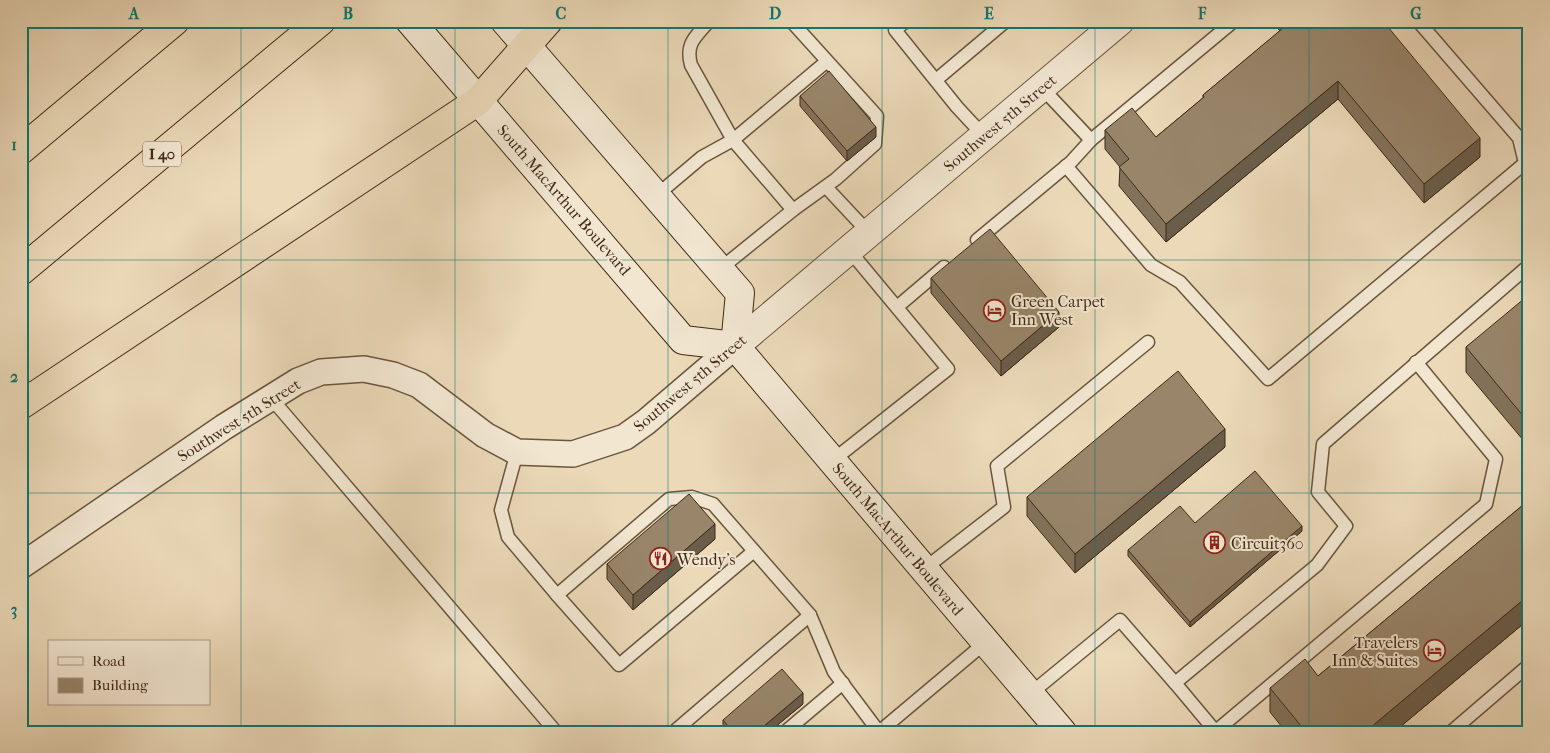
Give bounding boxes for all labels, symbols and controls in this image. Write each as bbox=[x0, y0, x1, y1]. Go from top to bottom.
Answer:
text: A bbox=[128, 4, 140, 23]
text: B bbox=[343, 4, 353, 23]
text: C bbox=[556, 4, 567, 23]
text: D bbox=[769, 4, 781, 23]
text: E bbox=[984, 4, 994, 23]
text: F bbox=[1197, 4, 1207, 23]
text: G bbox=[1410, 4, 1422, 23]
street label: Southwest 5th Street bbox=[940, 70, 1060, 176]
street label: South MacArthur Boulevard bbox=[493, 121, 635, 279]
text: 1 bbox=[11, 135, 17, 154]
road number: I 40 bbox=[143, 142, 181, 166]
place label: Green Carpet Inn West bbox=[1011, 292, 1106, 329]
hotel icon: Green Carpet Inn West bbox=[983, 298, 1007, 322]
street label: Southwest 5th Street bbox=[630, 330, 750, 436]
text: 2 bbox=[10, 367, 18, 386]
street label: Southwest 5th Street bbox=[174, 374, 304, 466]
street label: South MacArthur Boulevard bbox=[829, 459, 968, 619]
building icon: Circuit360 bbox=[1203, 531, 1227, 555]
place label: Circuit360 bbox=[1231, 534, 1304, 553]
restaurant icon: Wendy's bbox=[649, 547, 673, 571]
place label: Wendy's bbox=[676, 550, 735, 569]
text: 3 bbox=[11, 600, 17, 620]
place label: Travelers Inn & Suites bbox=[1332, 633, 1418, 670]
hotel icon: Travelers Inn & Suites bbox=[1422, 639, 1446, 663]
legend bbox=[48, 640, 210, 706]
text: Road bbox=[92, 652, 126, 670]
text: Building bbox=[92, 676, 149, 694]

